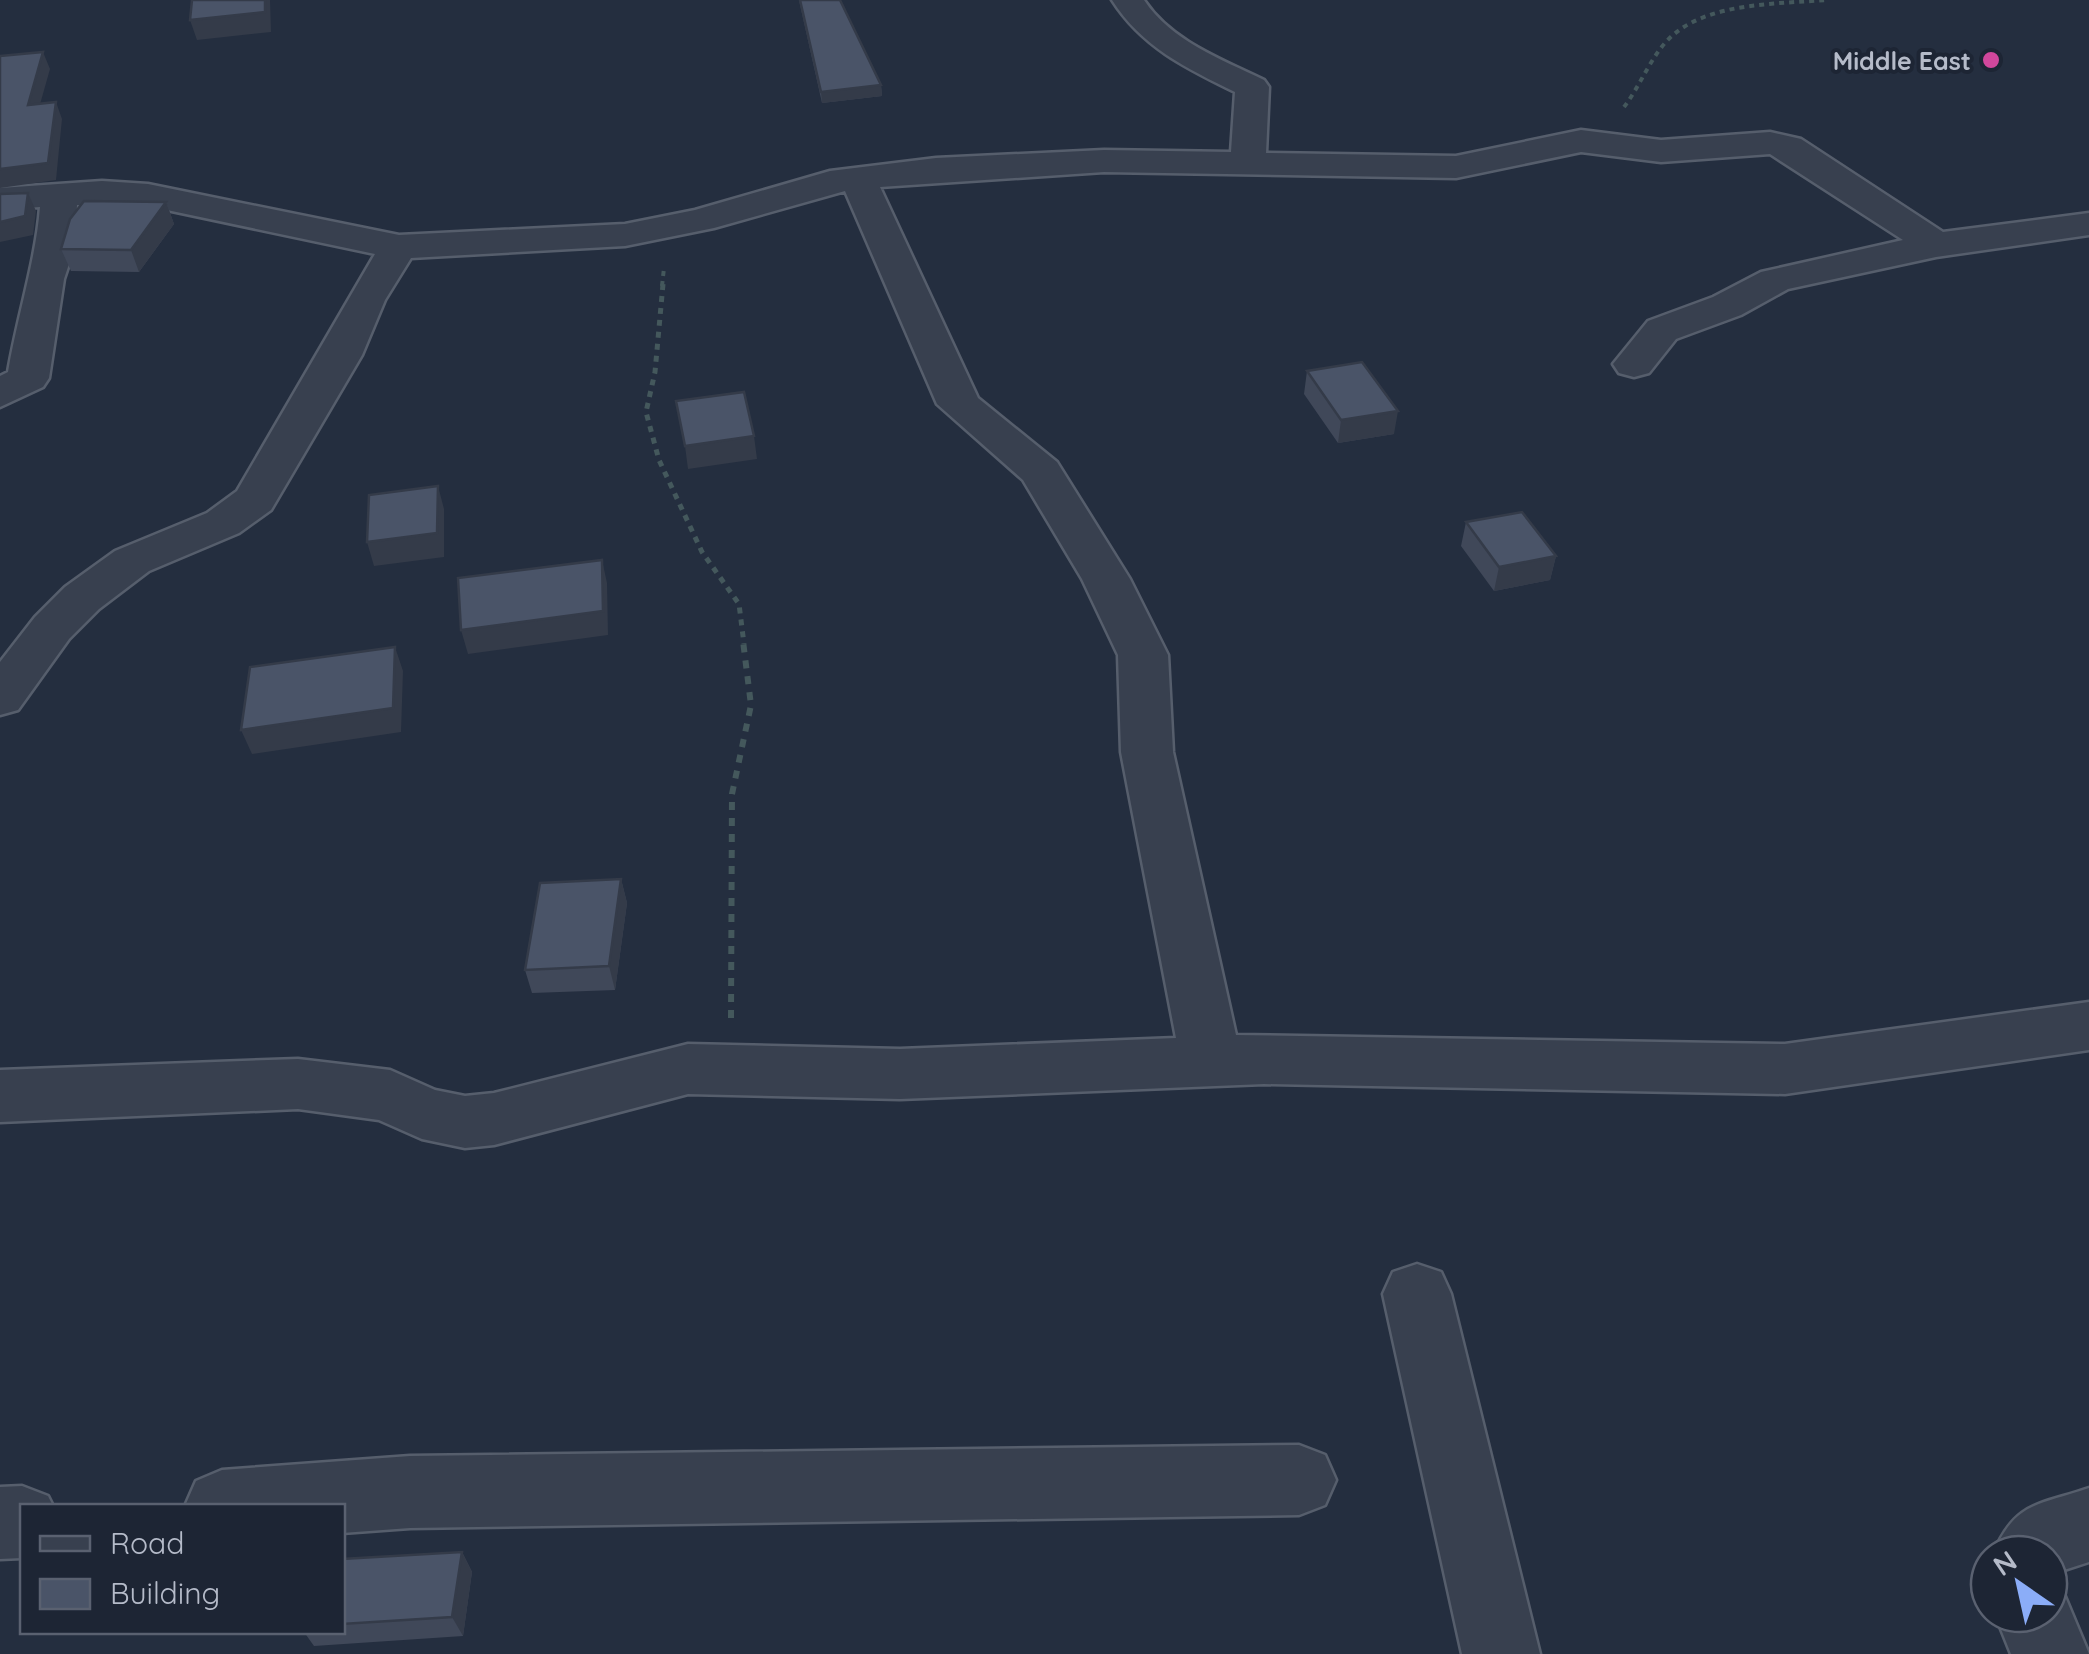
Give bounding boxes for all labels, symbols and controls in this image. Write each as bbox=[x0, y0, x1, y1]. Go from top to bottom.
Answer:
place label: Middle East bbox=[1833, 45, 1971, 76]
marker: Middle East bbox=[1980, 49, 2002, 71]
legend bbox=[20, 1504, 345, 1634]
text: Road bbox=[110, 1524, 184, 1562]
north arrow bbox=[1969, 1534, 2069, 1634]
text: N bbox=[1986, 1543, 2023, 1583]
text: Building bbox=[110, 1574, 220, 1612]

